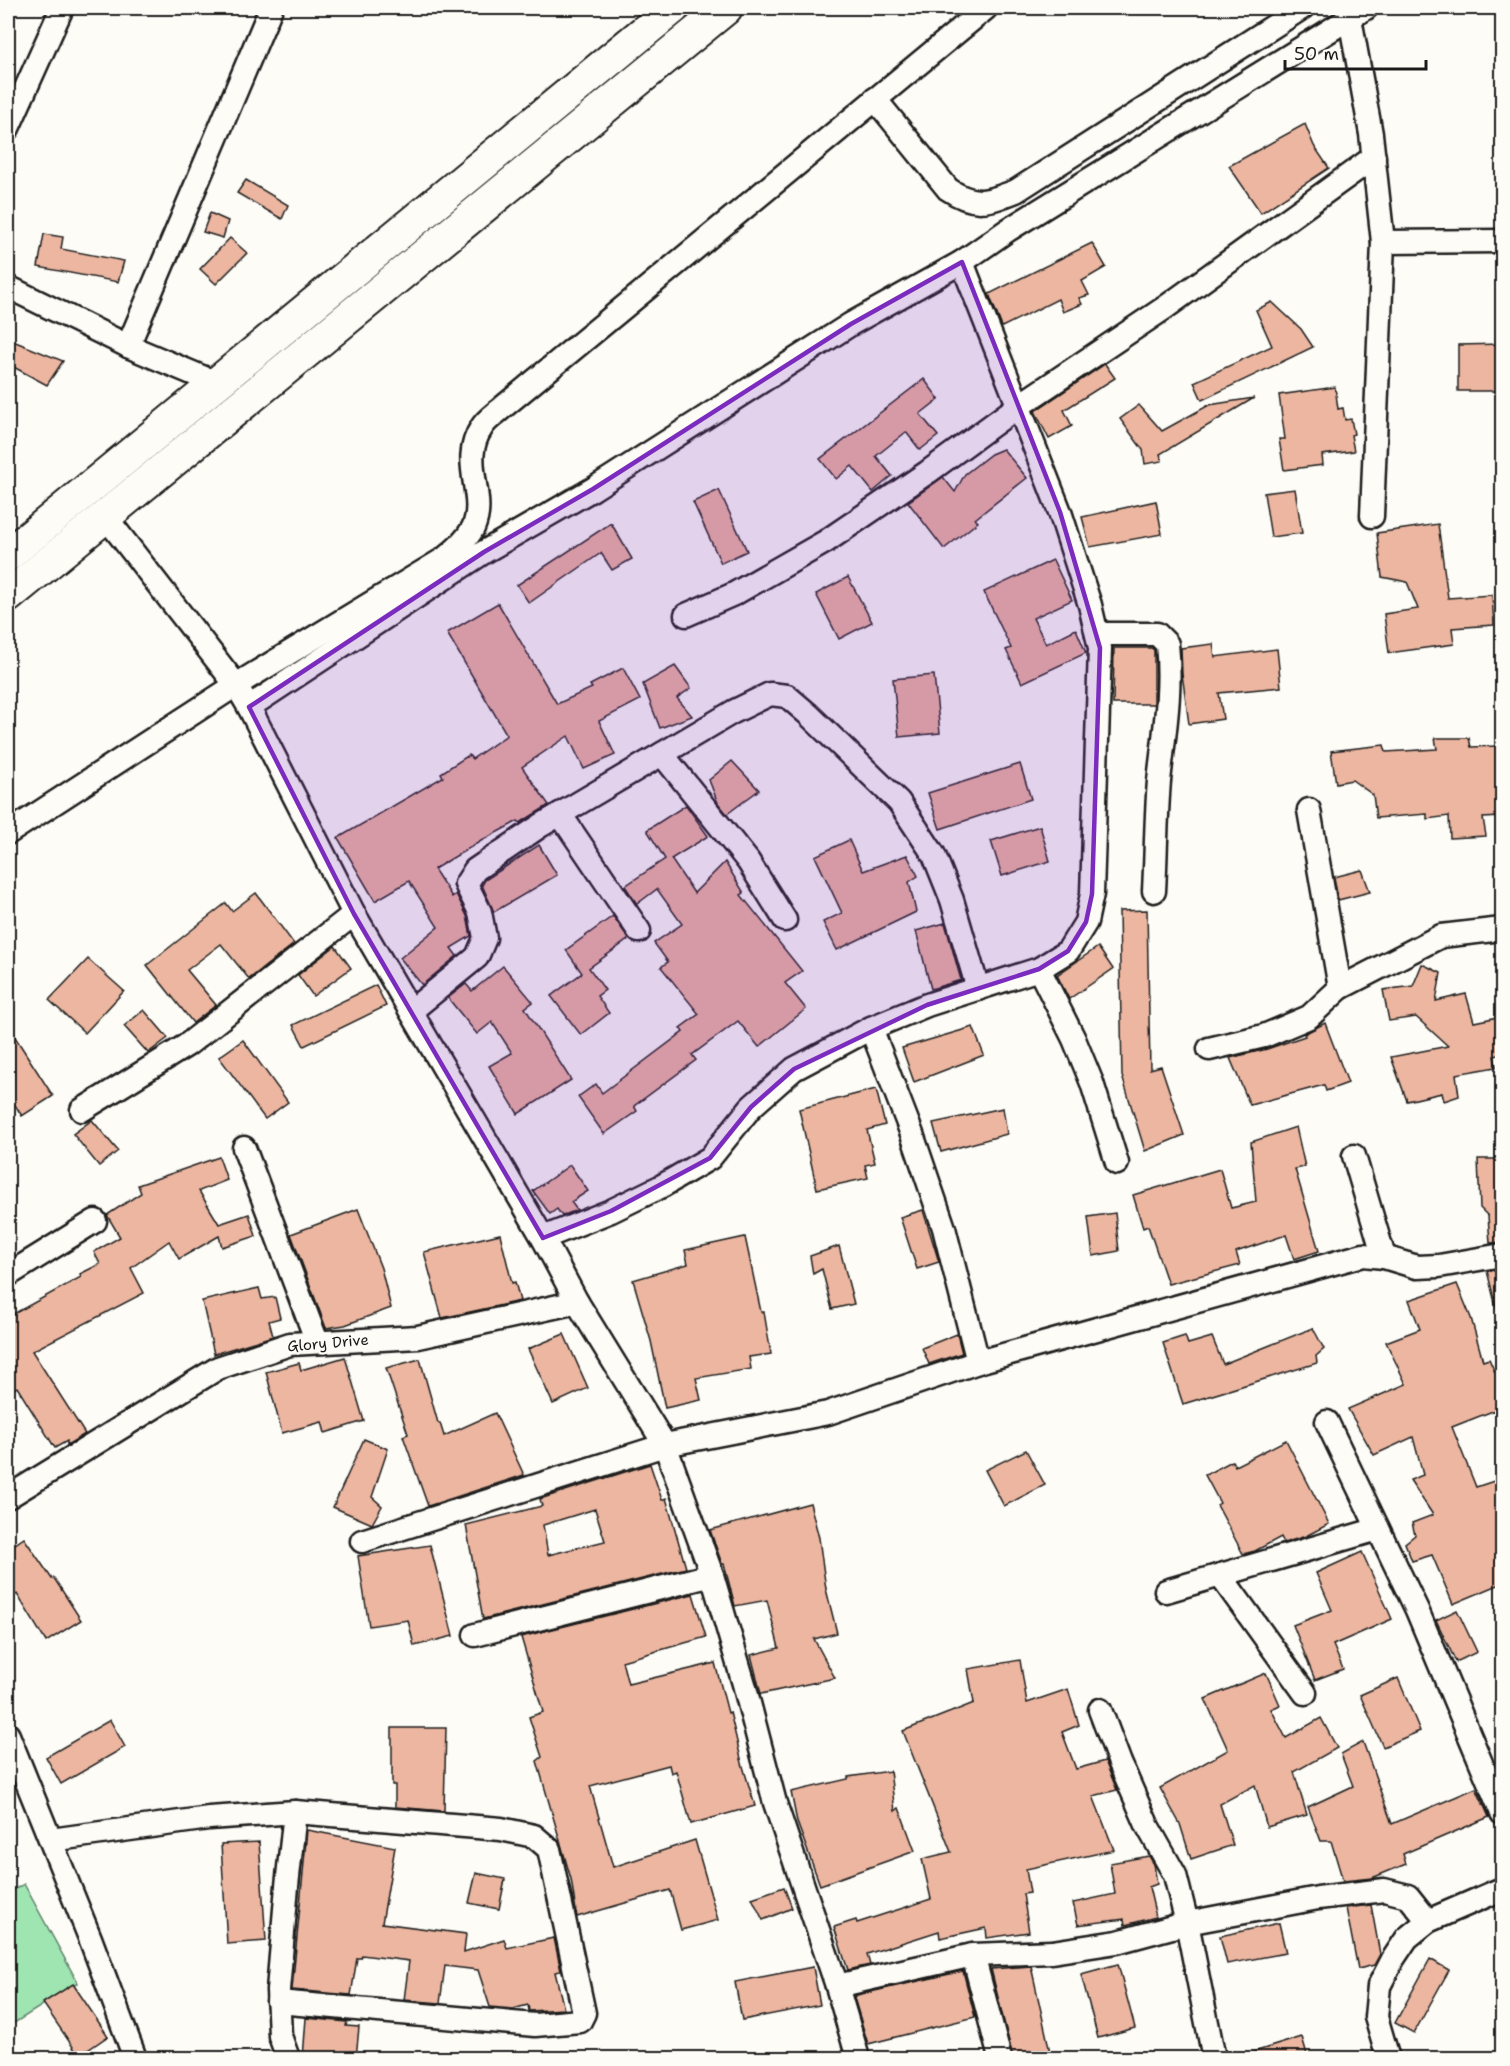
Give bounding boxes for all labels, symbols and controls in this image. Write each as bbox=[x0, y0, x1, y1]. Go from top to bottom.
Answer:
scale bar bbox=[1285, 33, 1426, 71]
text: 50 m bbox=[1294, 42, 1339, 66]
street label: Glory Drive bbox=[286, 1329, 370, 1357]

